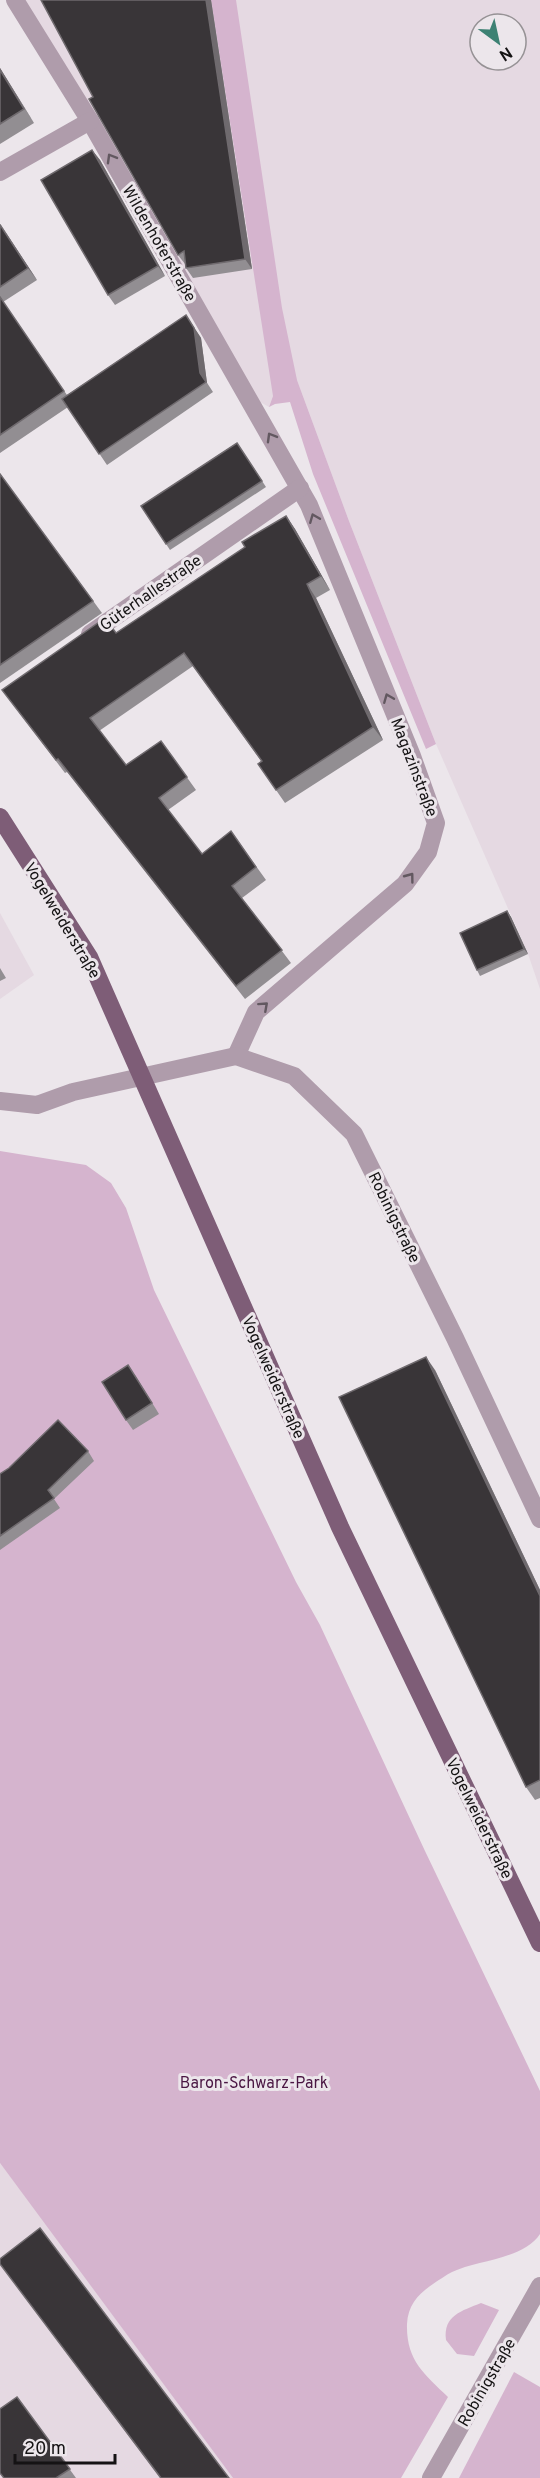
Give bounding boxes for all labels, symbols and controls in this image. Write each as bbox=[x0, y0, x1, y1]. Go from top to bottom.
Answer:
north arrow bbox=[468, 12, 528, 72]
text: N bbox=[495, 41, 515, 64]
one-way arrow bbox=[107, 154, 118, 164]
street label: Wildenhoferstraße bbox=[117, 182, 200, 306]
one-way arrow bbox=[266, 433, 278, 443]
one-way arrow bbox=[309, 513, 321, 524]
street label: Güterhallestraße bbox=[96, 551, 206, 636]
one-way arrow bbox=[383, 693, 395, 704]
street label: Magazinstraße bbox=[385, 715, 441, 820]
street label: Vogelweiderstraße bbox=[19, 859, 104, 983]
one-way arrow bbox=[403, 873, 414, 884]
one-way arrow bbox=[257, 1002, 268, 1013]
street label: Robinigstraße bbox=[363, 1169, 424, 1267]
street label: Vogelweiderstraße bbox=[236, 1313, 308, 1442]
street label: Vogelweiderstraße bbox=[440, 1755, 516, 1883]
park label: Baron-Schwarz-Park bbox=[180, 2074, 328, 2094]
street label: Robinigstraße bbox=[454, 2335, 521, 2431]
scale bar bbox=[15, 2427, 116, 2465]
text: 20 m bbox=[24, 2438, 66, 2461]

